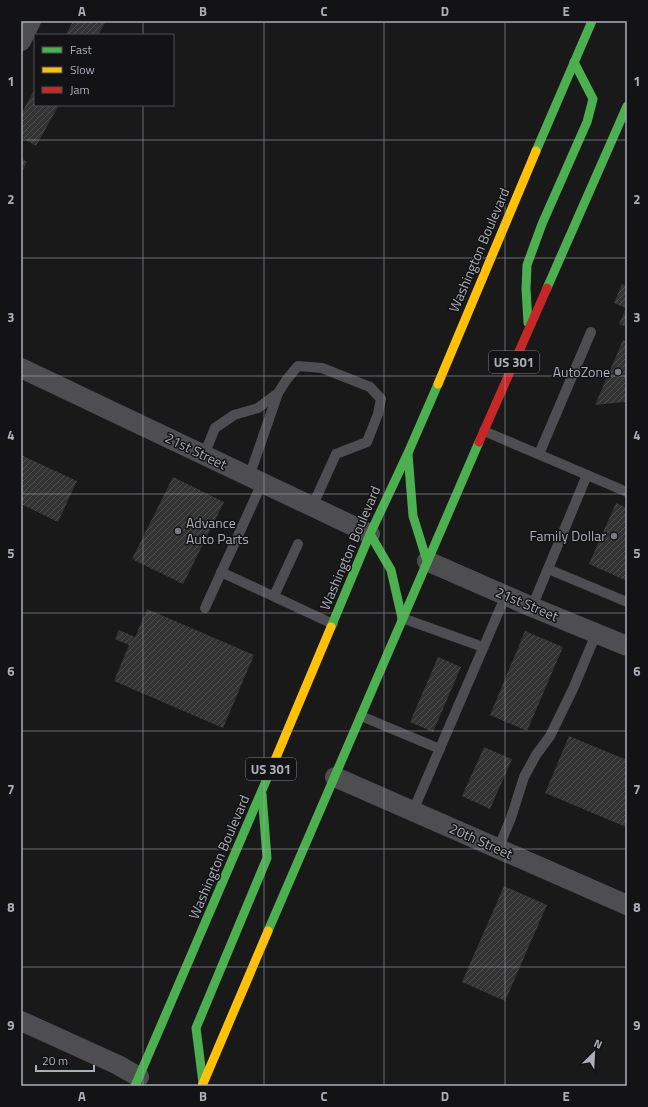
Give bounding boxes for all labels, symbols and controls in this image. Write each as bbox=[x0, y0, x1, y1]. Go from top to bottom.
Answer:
text: A bbox=[78, 1, 86, 21]
text: B bbox=[199, 1, 207, 21]
text: C bbox=[320, 1, 328, 21]
text: D bbox=[441, 1, 449, 21]
text: E bbox=[562, 1, 570, 21]
legend bbox=[34, 34, 174, 106]
text: Fast bbox=[70, 40, 93, 59]
text: Slow bbox=[70, 60, 95, 79]
text: 1 bbox=[7, 71, 15, 91]
text: 1 bbox=[633, 71, 641, 91]
text: Jam bbox=[70, 80, 90, 99]
street label: Washington Boulevard bbox=[443, 184, 514, 315]
text: 2 bbox=[7, 189, 15, 209]
text: 2 bbox=[633, 189, 641, 209]
text: 3 bbox=[7, 307, 15, 327]
text: 3 bbox=[633, 307, 641, 327]
road number: US 301 bbox=[489, 351, 539, 373]
place label: AutoZone bbox=[553, 361, 610, 382]
marker: AutoZone bbox=[613, 367, 623, 377]
text: 4 bbox=[7, 425, 15, 445]
text: 4 bbox=[633, 425, 641, 445]
street label: 21st Street bbox=[162, 427, 231, 475]
street label: Washington Boulevard bbox=[314, 482, 385, 613]
place label: Advance Auto Parts bbox=[186, 512, 249, 549]
place label: Family Dollar bbox=[529, 525, 606, 546]
marker: Advance Auto Parts bbox=[173, 526, 183, 536]
marker: Family Dollar bbox=[609, 531, 619, 541]
text: 5 bbox=[7, 543, 15, 563]
text: 5 bbox=[633, 543, 641, 563]
street label: 21st Street bbox=[493, 581, 562, 626]
text: 6 bbox=[7, 661, 15, 681]
text: 6 bbox=[633, 661, 641, 681]
road number: US 301 bbox=[246, 758, 296, 780]
text: 7 bbox=[7, 779, 15, 799]
text: 7 bbox=[633, 779, 641, 799]
street label: Washington Boulevard bbox=[183, 791, 254, 922]
street label: 20th Street bbox=[446, 817, 516, 864]
text: 8 bbox=[7, 897, 15, 917]
text: 8 bbox=[633, 897, 641, 917]
text: 9 bbox=[7, 1015, 15, 1035]
text: 9 bbox=[633, 1015, 641, 1035]
north arrow bbox=[574, 1033, 614, 1073]
text: N bbox=[591, 1035, 605, 1053]
scale bar bbox=[36, 1047, 94, 1073]
text: 20 m bbox=[42, 1051, 68, 1070]
text: A bbox=[78, 1086, 86, 1106]
text: B bbox=[199, 1086, 207, 1106]
text: C bbox=[320, 1086, 328, 1106]
text: D bbox=[441, 1086, 449, 1106]
text: E bbox=[562, 1086, 570, 1106]

